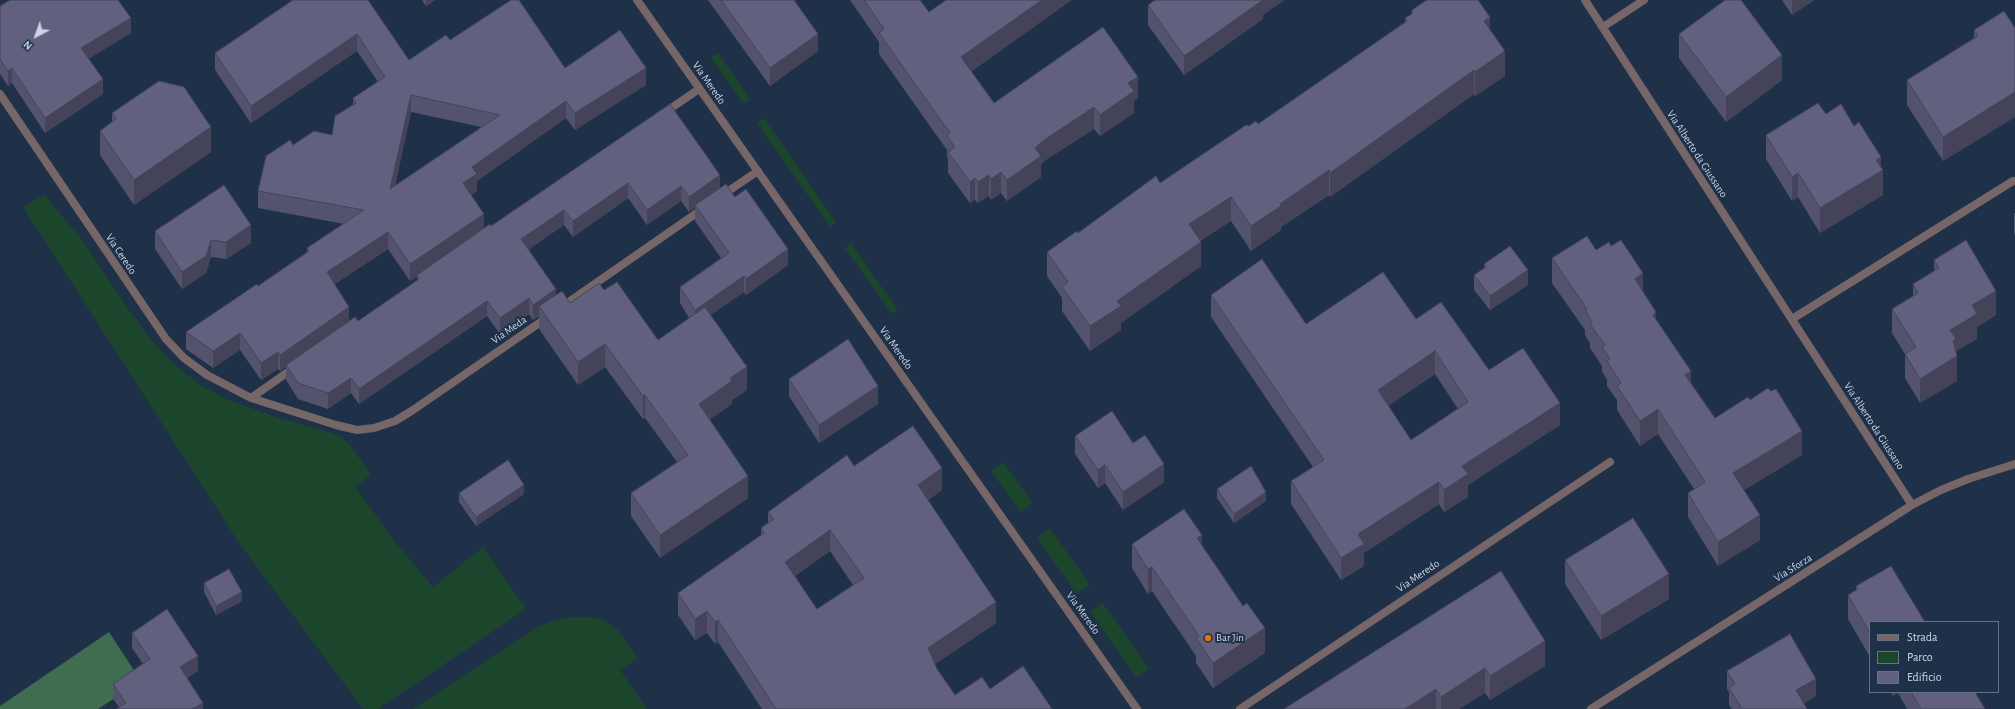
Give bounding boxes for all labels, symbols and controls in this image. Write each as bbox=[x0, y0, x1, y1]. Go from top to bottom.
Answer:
north arrow bbox=[16, 16, 56, 56]
text: N bbox=[21, 39, 34, 52]
street label: Via Meredo bbox=[690, 59, 728, 107]
street label: Via Alberto da Giussano bbox=[1664, 108, 1730, 200]
street label: Via Ceredo bbox=[103, 231, 139, 277]
street label: Via Meda bbox=[489, 313, 529, 347]
street label: Via Meredo bbox=[877, 324, 915, 372]
street label: Via Alberto da Giussano bbox=[1841, 380, 1907, 472]
street label: Via Sforza bbox=[1771, 551, 1815, 585]
street label: Via Meredo bbox=[1394, 557, 1442, 595]
street label: Via Meredo bbox=[1063, 589, 1103, 637]
legend bbox=[1869, 621, 1999, 693]
place label: Bar Jin bbox=[1216, 631, 1244, 645]
text: Strada bbox=[1907, 631, 1938, 643]
marker: Bar Jin bbox=[1203, 633, 1213, 643]
text: Parco bbox=[1907, 651, 1933, 663]
text: Edificio bbox=[1907, 671, 1942, 683]

